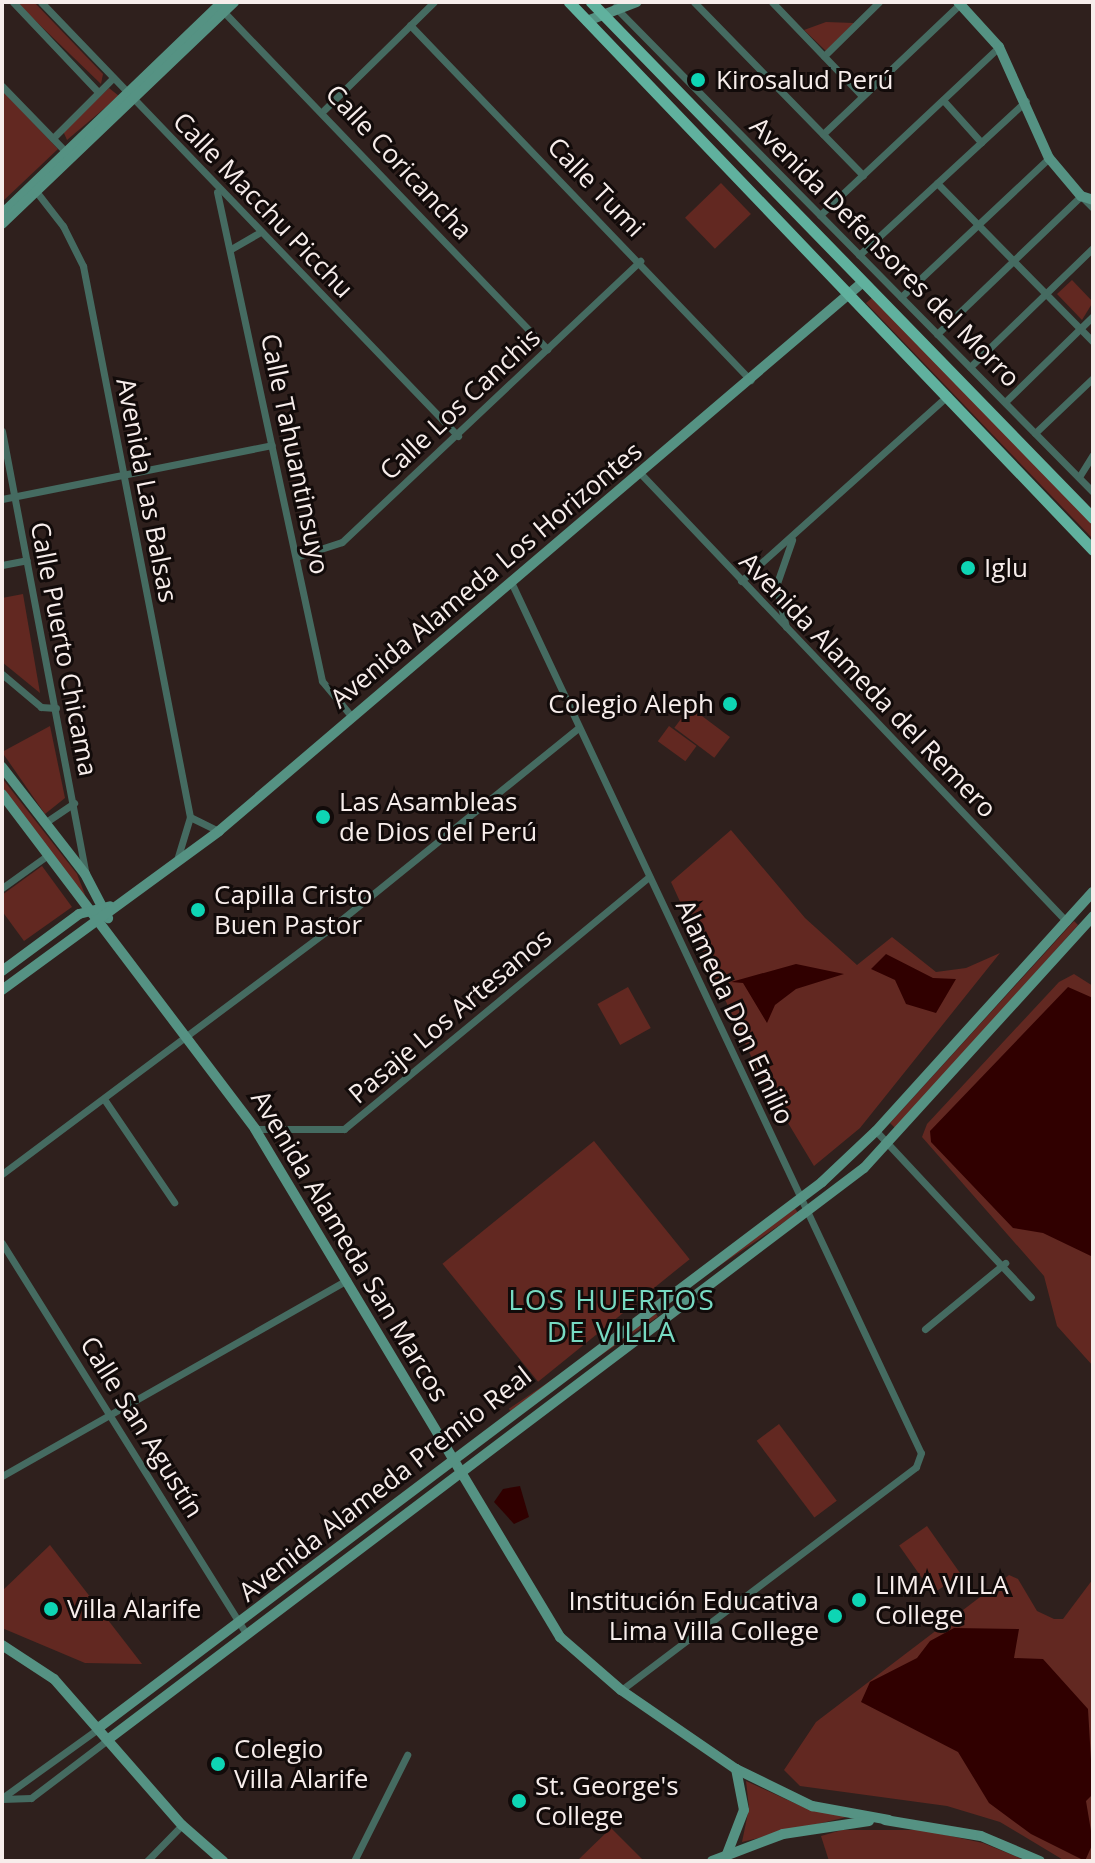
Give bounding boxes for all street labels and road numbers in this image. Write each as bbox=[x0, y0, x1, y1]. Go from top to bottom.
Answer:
street label: Calle Coricancha bbox=[319, 78, 479, 246]
street label: Calle Macchu Picchu bbox=[166, 106, 360, 304]
street label: Avenida Defensores del Morro bbox=[744, 111, 1026, 393]
street label: Calle Tumi bbox=[541, 131, 651, 243]
street label: Calle Los Canchis bbox=[373, 322, 547, 486]
street label: Calle Tahuantinsuyo bbox=[254, 331, 336, 577]
street label: Avenida Las Balsas bbox=[110, 375, 184, 605]
street label: Avenida Alameda Los Horizontes bbox=[324, 435, 648, 715]
street label: Calle Puerto Chicama bbox=[24, 519, 104, 779]
street label: Avenida Alameda del Remero bbox=[733, 546, 1003, 824]
street label: Alameda Don Emilio bbox=[669, 895, 801, 1129]
street label: Pasaje Los Artesanos bbox=[342, 922, 558, 1110]
street label: Avenida Alameda San Marcos bbox=[245, 1085, 455, 1407]
street label: Calle San Agustín bbox=[74, 1331, 210, 1523]
street label: Avenida Alameda Premio Real bbox=[233, 1360, 537, 1608]

